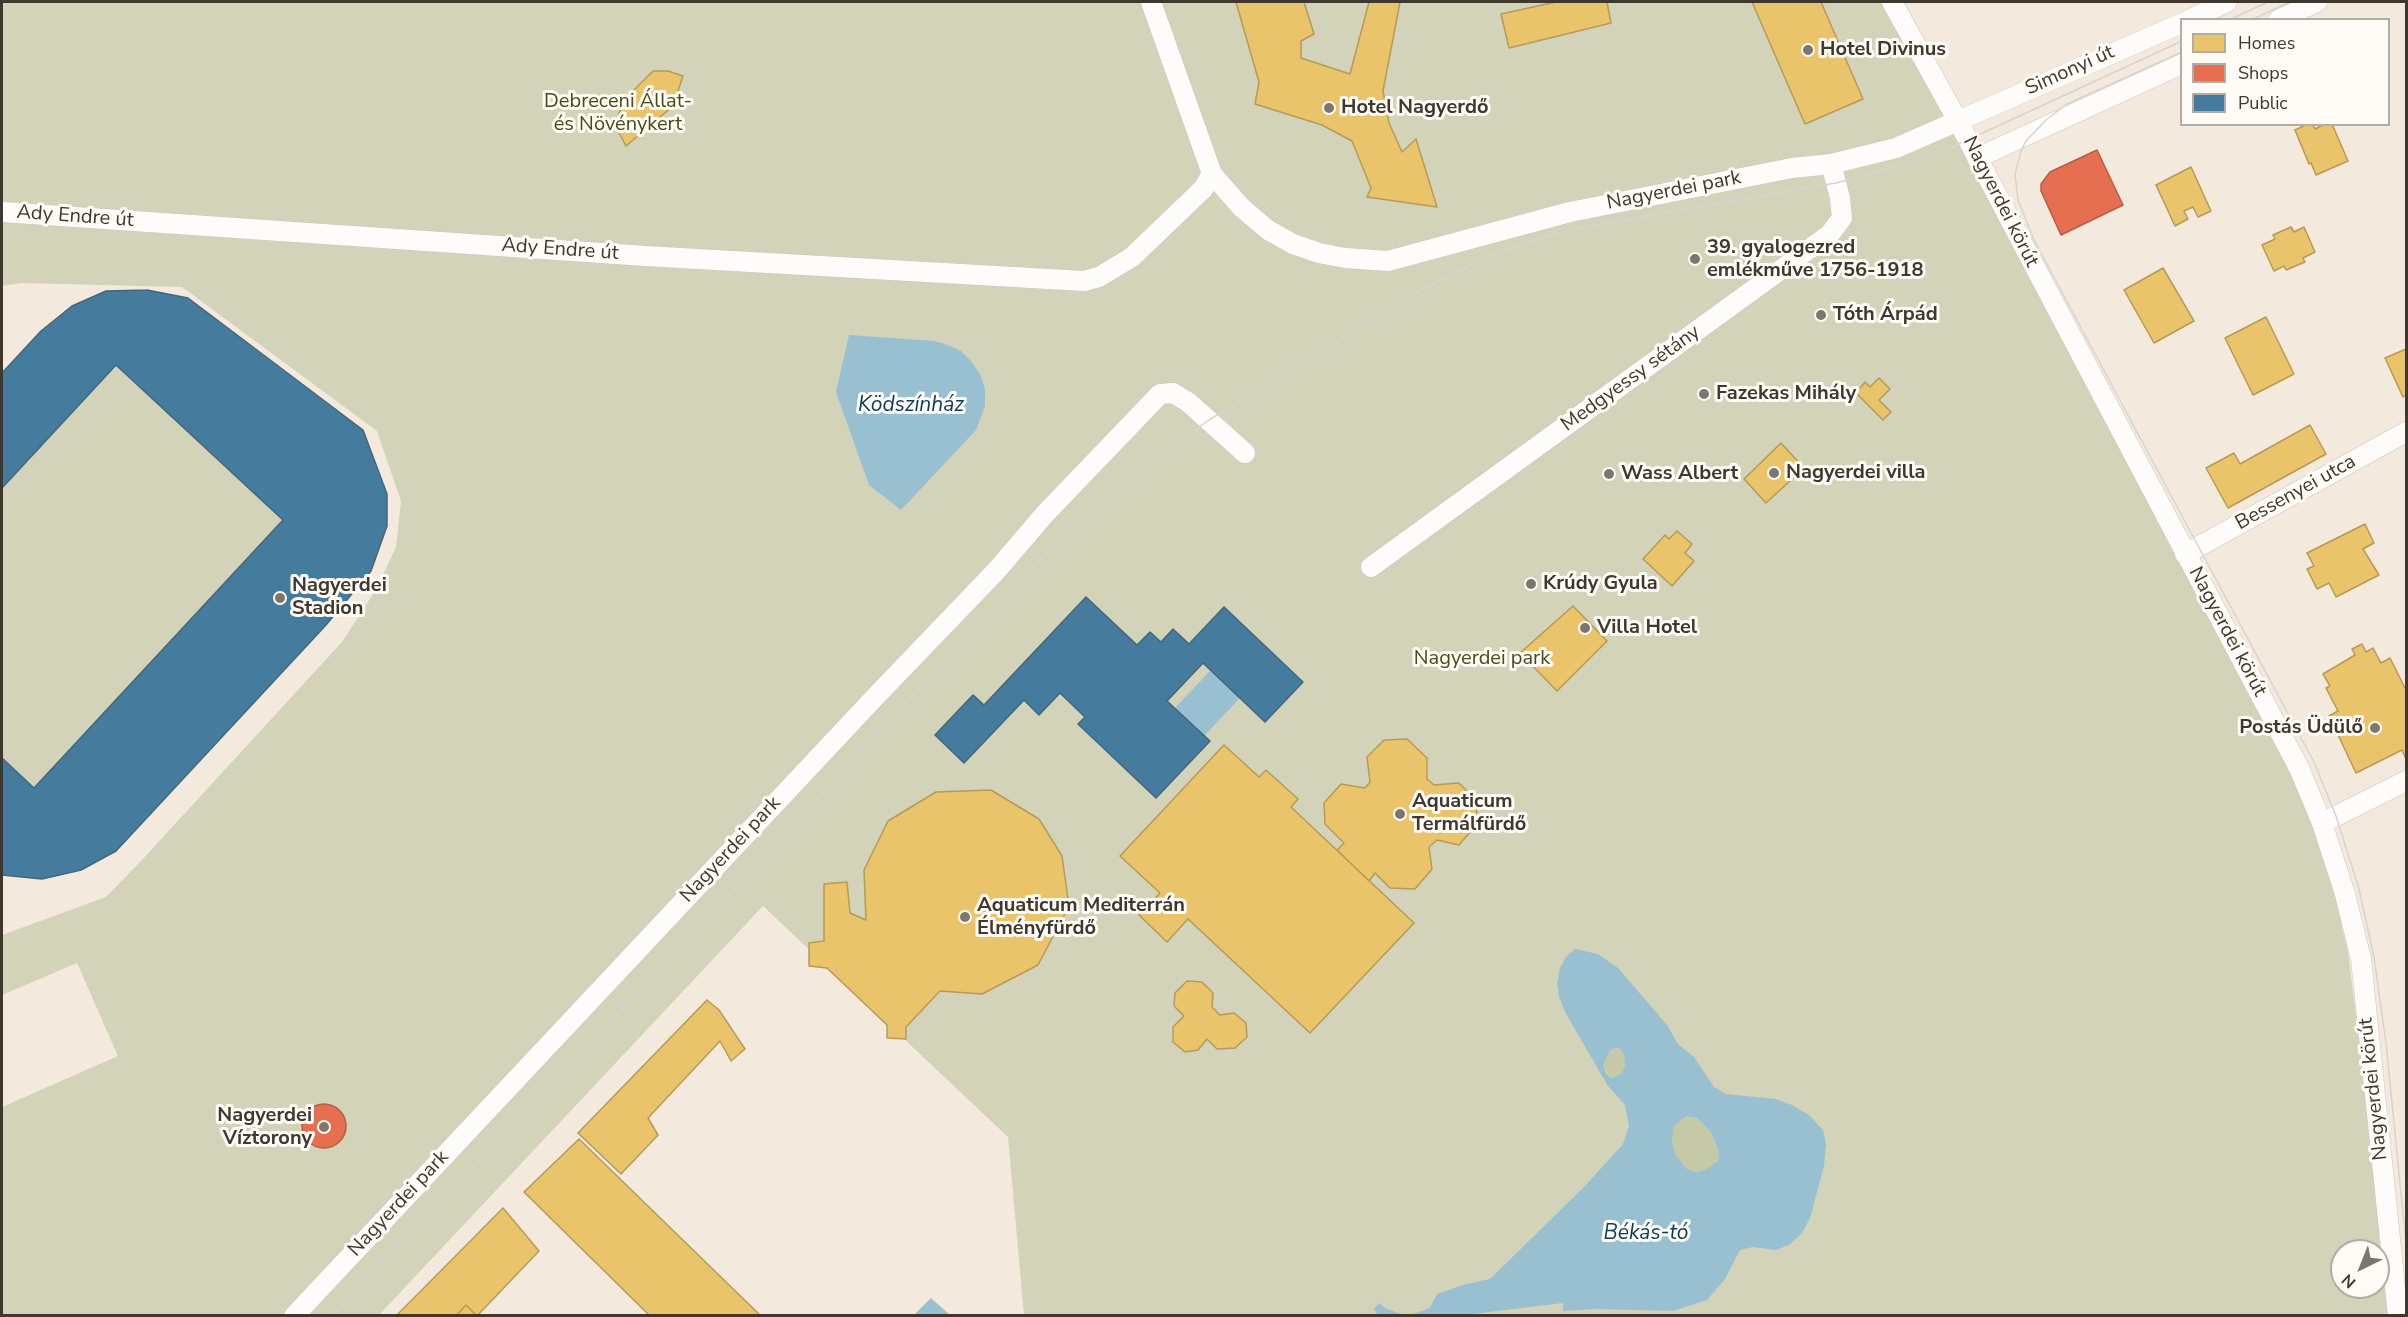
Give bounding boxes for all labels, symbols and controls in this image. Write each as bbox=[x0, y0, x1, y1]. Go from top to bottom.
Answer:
legend bbox=[2180, 18, 2390, 126]
text: Homes bbox=[2238, 31, 2295, 55]
place label: Hotel Divinus bbox=[1820, 38, 1946, 62]
street label: Simonyi út bbox=[2022, 41, 2118, 101]
marker: Hotel Divinus bbox=[1801, 43, 1815, 57]
text: Shops bbox=[2238, 61, 2288, 85]
park label: Debreceni Állat- és Növénykert bbox=[544, 90, 692, 137]
text: Public bbox=[2238, 91, 2288, 115]
place label: Hotel Nagyerdő bbox=[1341, 96, 1488, 120]
marker: Hotel Nagyerdő bbox=[1322, 101, 1336, 115]
street label: Nagyerdei körút bbox=[1957, 133, 2043, 271]
street label: Nagyerdei park bbox=[1605, 166, 1743, 216]
street label: Ady Endre út bbox=[16, 201, 134, 233]
street label: Ady Endre út bbox=[501, 234, 619, 266]
place label: 39. gyalogezred emlékműve 1756-1918 bbox=[1707, 236, 1924, 283]
marker: 39. gyalogezred emlékműve 1756-1918 bbox=[1688, 252, 1702, 266]
place label: Tóth Árpád bbox=[1833, 303, 1938, 327]
marker: Tóth Árpád bbox=[1814, 308, 1828, 322]
street label: Medgyessy sétány bbox=[1557, 321, 1705, 437]
place label: Fazekas Mihály bbox=[1716, 382, 1856, 406]
marker: Fazekas Mihály bbox=[1697, 387, 1711, 401]
water label: Ködszínház bbox=[858, 393, 964, 419]
street label: Bessenyei utca bbox=[2232, 450, 2360, 536]
place label: Nagyerdei villa bbox=[1786, 461, 1925, 485]
place label: Wass Albert bbox=[1621, 462, 1738, 486]
marker: Nagyerdei villa bbox=[1767, 466, 1781, 480]
marker: Wass Albert bbox=[1602, 467, 1616, 481]
street label: Nagyerdei körút bbox=[2183, 563, 2271, 701]
place label: Krúdy Gyula bbox=[1543, 572, 1658, 596]
place label: Nagyerdei Stadion bbox=[292, 574, 387, 621]
marker: Krúdy Gyula bbox=[1524, 577, 1538, 591]
marker: Nagyerdei Stadion bbox=[273, 591, 287, 605]
place label: Villa Hotel bbox=[1597, 616, 1697, 640]
marker: Villa Hotel bbox=[1578, 621, 1592, 635]
park label: Nagyerdei park bbox=[1414, 647, 1550, 671]
place label: Postás Üdülő bbox=[2239, 716, 2363, 740]
marker: Postás Üdülő bbox=[2368, 721, 2382, 735]
place label: Aquaticum Termálfürdő bbox=[1412, 790, 1526, 837]
street label: Nagyerdei park bbox=[676, 792, 786, 908]
marker: Aquaticum Termálfürdő bbox=[1393, 807, 1407, 821]
place label: Aquaticum Mediterrán Élményfürdő bbox=[977, 894, 1185, 941]
marker: Aquaticum Mediterrán Élményfürdő bbox=[958, 910, 972, 924]
street label: Nagyerdei körút bbox=[2355, 1017, 2393, 1161]
place label: Nagyerdei Víztorony bbox=[217, 1104, 312, 1151]
marker: Nagyerdei Víztorony bbox=[317, 1120, 331, 1134]
street label: Nagyerdei park bbox=[344, 1146, 454, 1262]
water label: Békás-tó bbox=[1604, 1221, 1688, 1247]
north arrow bbox=[2330, 1239, 2390, 1299]
text: N bbox=[2337, 1269, 2361, 1293]

